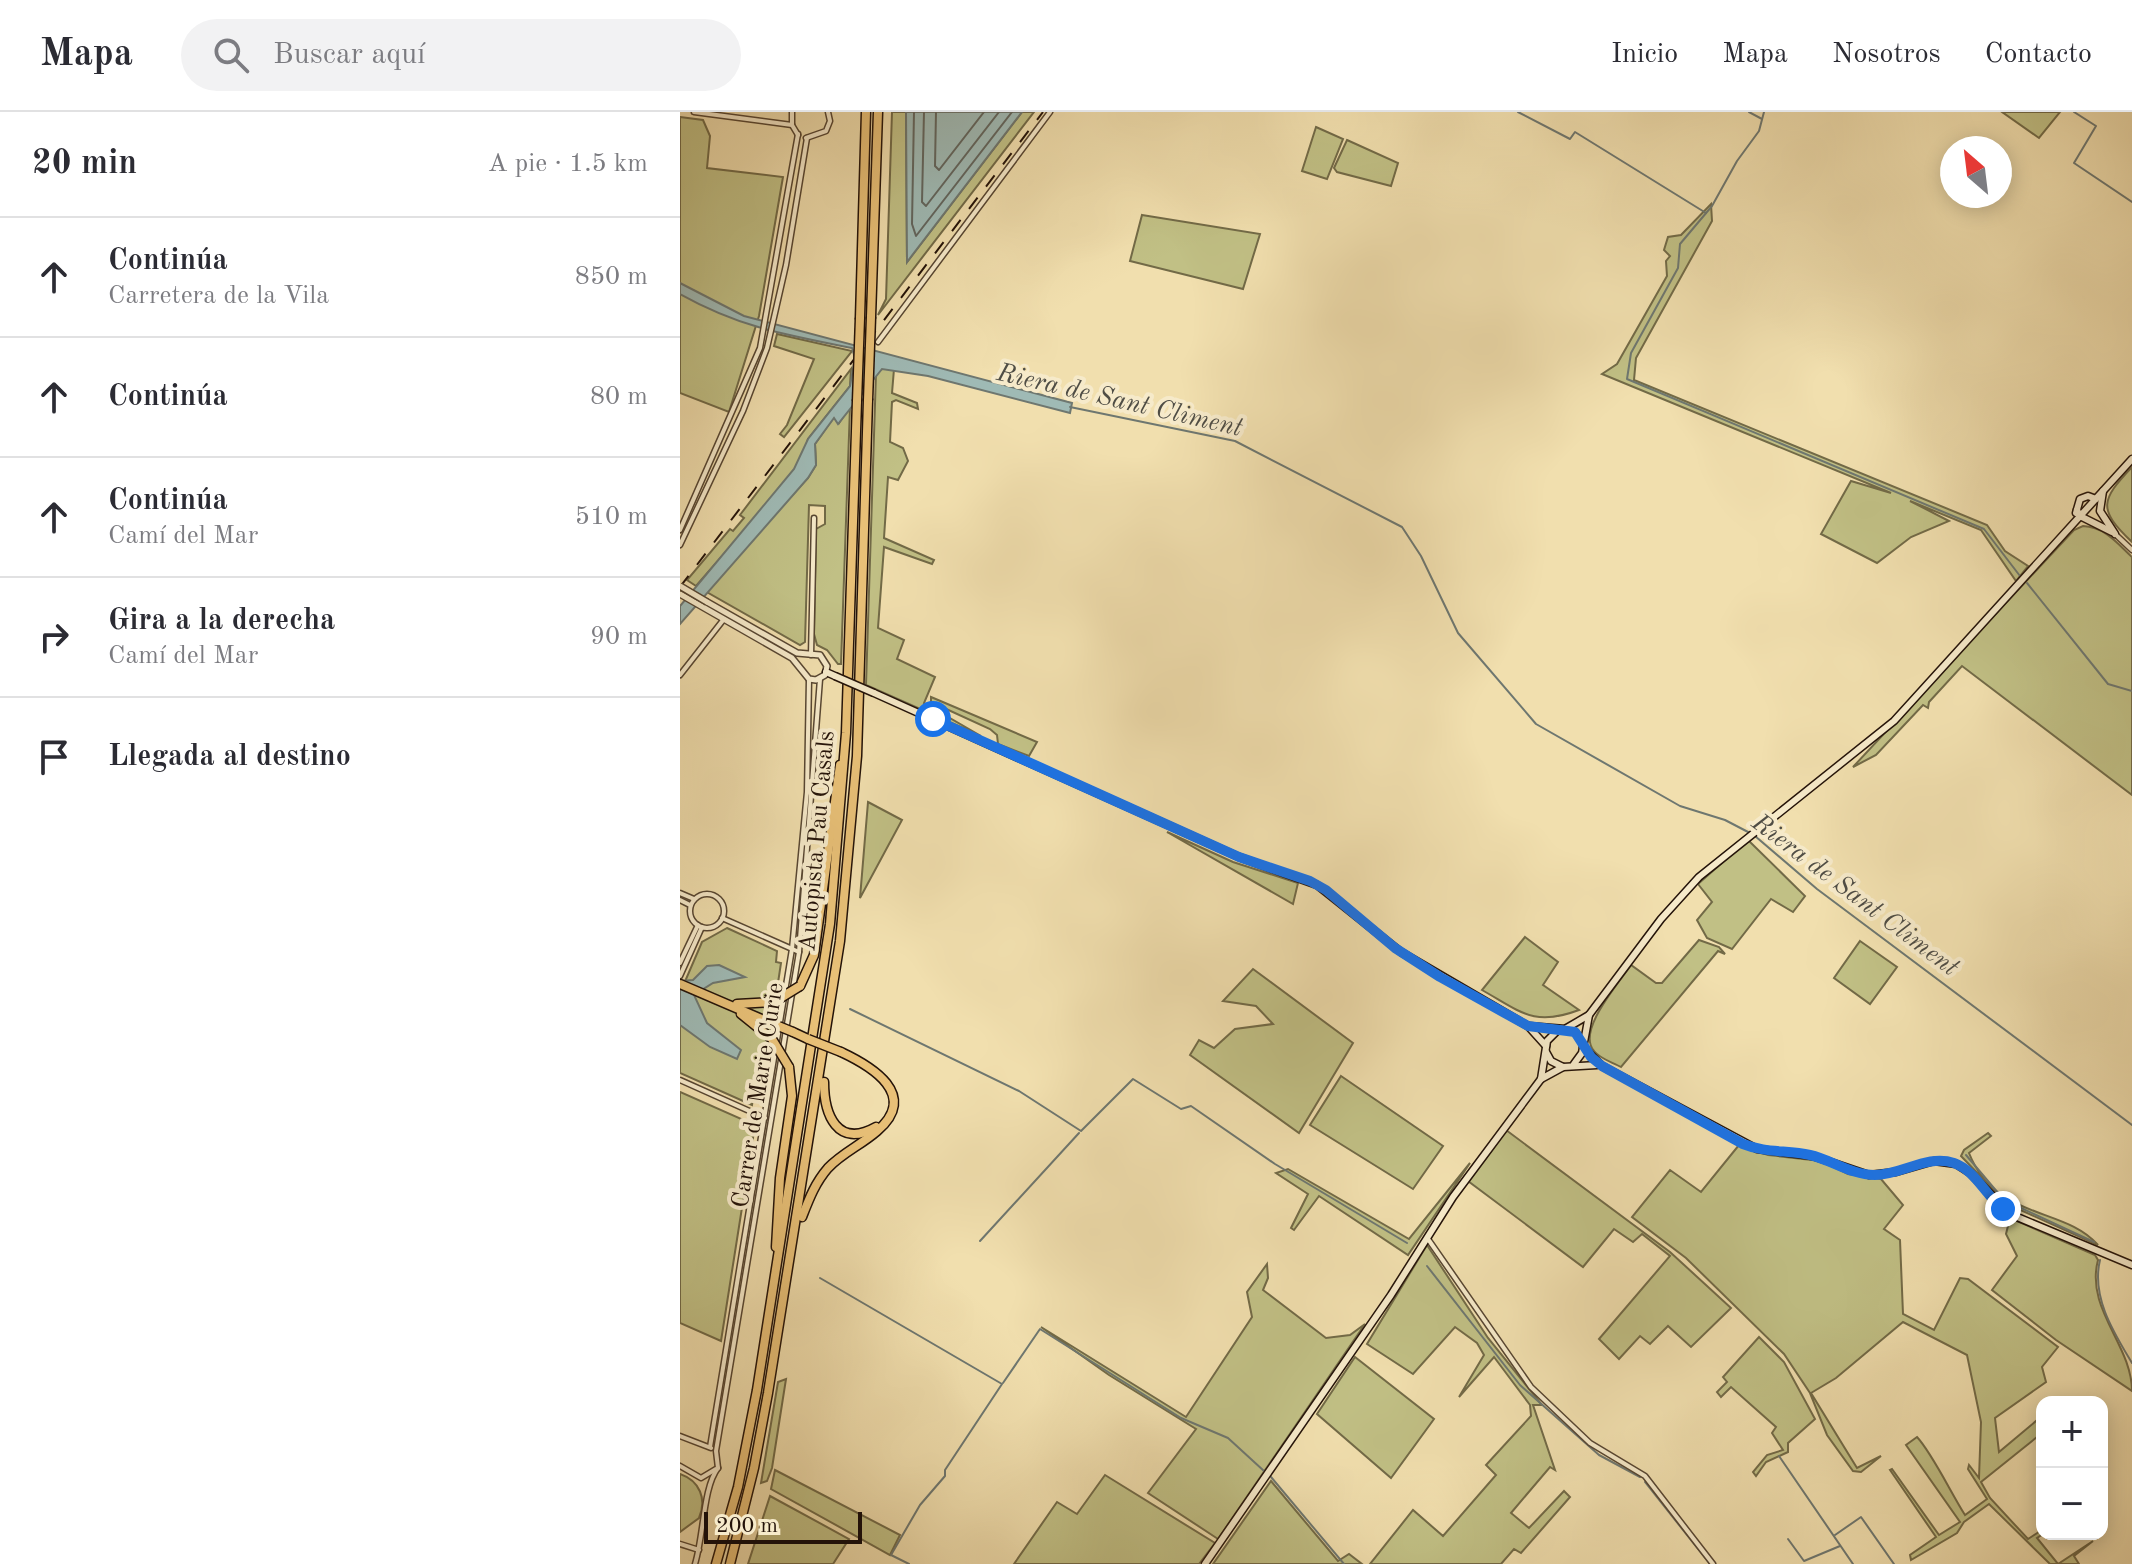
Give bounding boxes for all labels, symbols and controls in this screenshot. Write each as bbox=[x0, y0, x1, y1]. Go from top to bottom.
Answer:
search box bbox=[181, 19, 741, 91]
icon: search bbox=[209, 33, 253, 77]
text: Mapa bbox=[40, 36, 133, 74]
text: Buscar aquí bbox=[273, 40, 425, 70]
text: Inicio bbox=[1611, 41, 1678, 69]
text: Mapa bbox=[1722, 41, 1788, 69]
text: Nosotros bbox=[1832, 41, 1941, 69]
text: Contacto bbox=[1985, 41, 2092, 69]
north arrow bbox=[1940, 136, 2012, 208]
text: 20 min bbox=[32, 147, 137, 181]
text: A pie · 1.5 km bbox=[488, 151, 648, 177]
text: Continúa bbox=[108, 246, 228, 276]
icon: ahead bbox=[32, 255, 76, 299]
text: 850 m bbox=[575, 264, 648, 290]
text: Carretera de la Vila bbox=[108, 283, 329, 309]
water label: Riera de Sant Climent bbox=[993, 360, 1245, 442]
icon: ahead bbox=[32, 375, 76, 419]
text: Continúa bbox=[108, 382, 228, 412]
text: 80 m bbox=[590, 384, 648, 410]
text: Continúa bbox=[108, 486, 228, 516]
icon: ahead bbox=[32, 495, 76, 539]
text: 510 m bbox=[575, 504, 648, 530]
text: Camí del Mar bbox=[108, 523, 258, 549]
text: Gira a la derecha bbox=[108, 606, 335, 636]
icon: right bbox=[32, 615, 76, 659]
text: 90 m bbox=[590, 624, 648, 650]
text: Camí del Mar bbox=[108, 643, 258, 669]
route start bbox=[915, 701, 951, 737]
street label: Autopista Pau Casals bbox=[796, 730, 840, 953]
icon: arrive bbox=[32, 735, 76, 779]
text: Llegada al destino bbox=[108, 742, 351, 772]
water label: Riera de Sant Climent bbox=[1746, 809, 1963, 982]
street label: Carrer de Marie Curie bbox=[729, 981, 789, 1210]
route end bbox=[1985, 1191, 2021, 1227]
map controls bbox=[2036, 1396, 2108, 1540]
button: + bbox=[2036, 1396, 2108, 1468]
button: − bbox=[2036, 1468, 2108, 1540]
scale bar bbox=[704, 1508, 862, 1544]
text: 200 m bbox=[716, 1515, 778, 1537]

